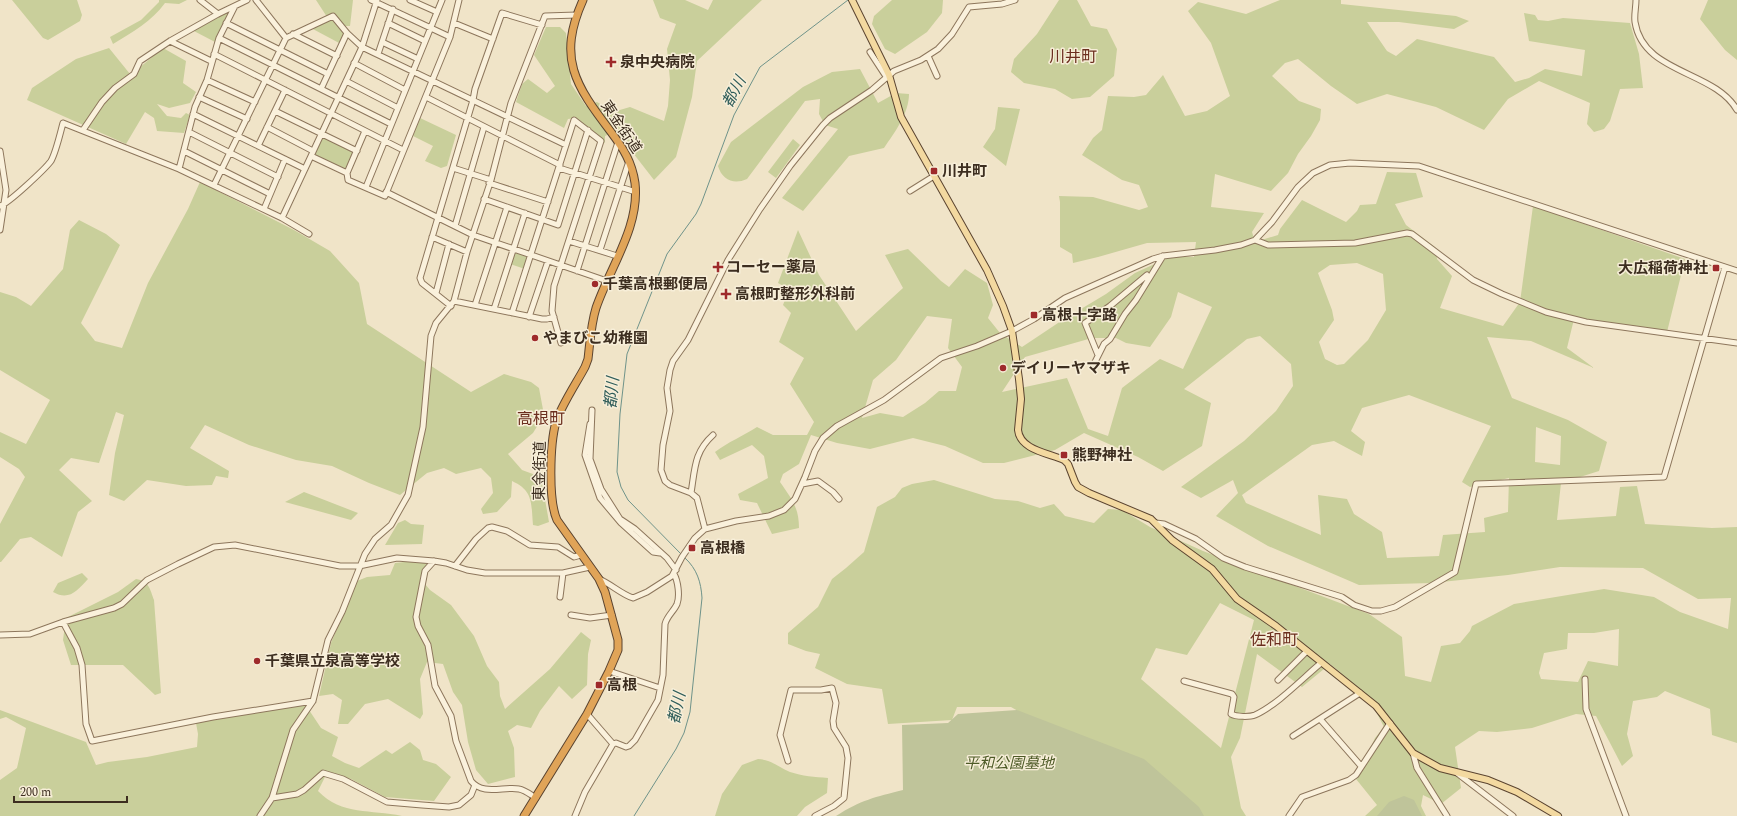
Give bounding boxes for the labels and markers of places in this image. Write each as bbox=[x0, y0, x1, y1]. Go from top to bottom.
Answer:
place label: 泉中央病院 bbox=[620, 51, 695, 74]
marker: 泉中央病院 bbox=[605, 56, 617, 68]
place label: 川井町 bbox=[942, 160, 987, 183]
marker: 川井町 bbox=[929, 166, 939, 176]
place label: コーセー薬局 bbox=[726, 256, 816, 279]
place label: 大広稲荷神社 bbox=[1618, 257, 1708, 280]
marker: コーセー薬局 bbox=[713, 262, 723, 272]
marker: 大広稲荷神社 bbox=[1711, 263, 1721, 273]
place label: 千葉高根郵便局 bbox=[603, 273, 708, 296]
marker: 千葉高根郵便局 bbox=[590, 279, 600, 289]
place label: 高根町整形外科前 bbox=[735, 283, 855, 306]
marker: 高根町整形外科前 bbox=[720, 288, 732, 300]
place label: 高根十字路 bbox=[1042, 304, 1117, 327]
marker: 高根十字路 bbox=[1029, 310, 1039, 320]
place label: やまびこ幼稚園 bbox=[543, 327, 648, 350]
marker: やまびこ幼稚園 bbox=[530, 333, 540, 343]
place label: デイリーヤマザキ bbox=[1011, 357, 1131, 380]
marker: デイリーヤマザキ bbox=[998, 363, 1008, 373]
place label: 熊野神社 bbox=[1072, 444, 1132, 467]
marker: 熊野神社 bbox=[1059, 450, 1069, 460]
place label: 高根橋 bbox=[700, 537, 746, 560]
marker: 高根橋 bbox=[687, 543, 697, 553]
place label: 千葉県立泉高等学校 bbox=[265, 650, 400, 673]
marker: 千葉県立泉高等学校 bbox=[252, 656, 262, 666]
place label: 高根 bbox=[607, 674, 637, 697]
marker: 高根 bbox=[594, 680, 604, 690]

